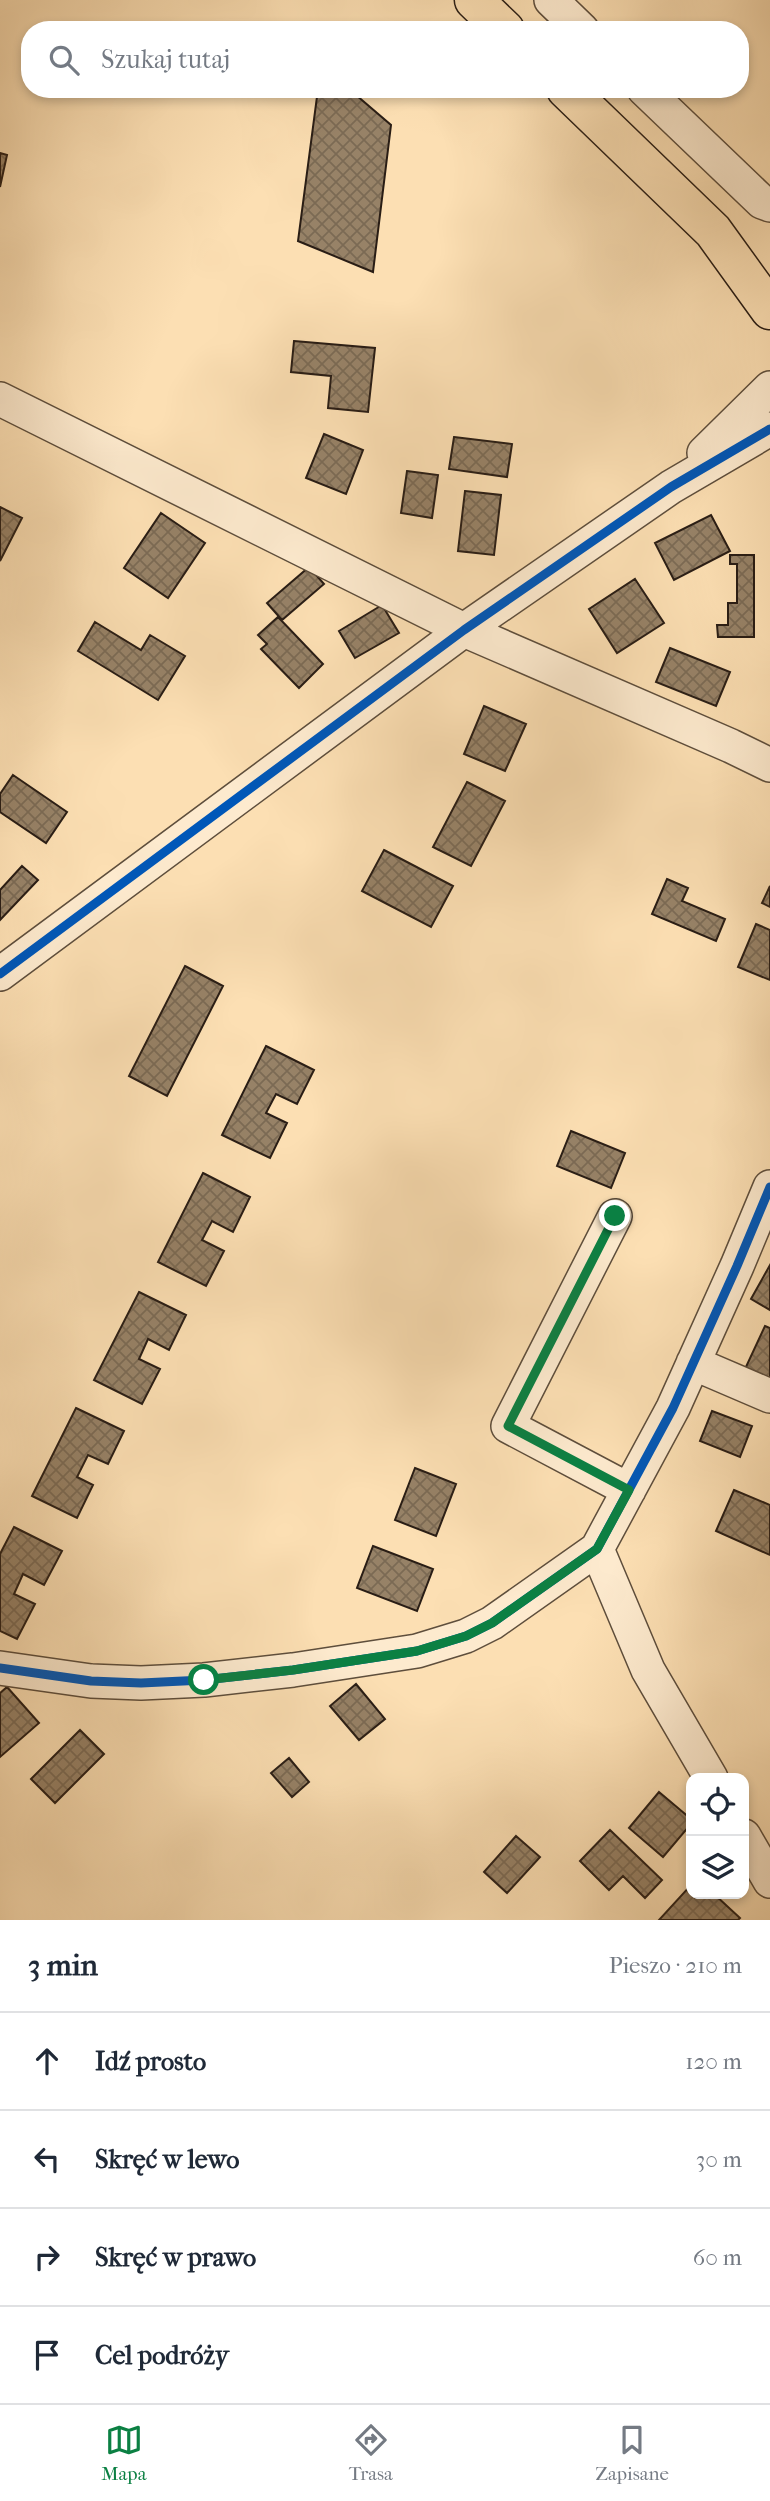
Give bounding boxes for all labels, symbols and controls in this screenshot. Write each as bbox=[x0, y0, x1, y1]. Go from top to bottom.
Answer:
search box bbox=[21, 21, 749, 98]
icon: search bbox=[45, 41, 83, 79]
text: Szukaj tutaj bbox=[101, 44, 230, 75]
route end bbox=[599, 1200, 630, 1231]
route start bbox=[188, 1664, 219, 1695]
map controls bbox=[686, 1773, 749, 1899]
button: locate bbox=[686, 1773, 749, 1836]
button: layers bbox=[686, 1836, 749, 1899]
text: 3 min bbox=[28, 1948, 98, 1983]
text: Pieszo · 210 m bbox=[609, 1952, 742, 1979]
icon: ahead bbox=[28, 2042, 66, 2080]
text: Idź prosto bbox=[95, 2046, 206, 2077]
text: 120 m bbox=[685, 2048, 742, 2075]
icon: left bbox=[28, 2140, 66, 2178]
text: Skręć w lewo bbox=[95, 2144, 239, 2175]
text: 30 m bbox=[696, 2146, 742, 2173]
icon: right bbox=[28, 2238, 66, 2276]
text: Skręć w prawo bbox=[95, 2242, 256, 2273]
text: 60 m bbox=[693, 2244, 742, 2271]
icon: arrive bbox=[28, 2336, 66, 2374]
text: Cel podróży bbox=[95, 2340, 229, 2371]
tab: Mapa bbox=[101, 2421, 146, 2485]
tab: Trasa bbox=[349, 2421, 393, 2485]
tab: Zapisane bbox=[595, 2421, 669, 2485]

